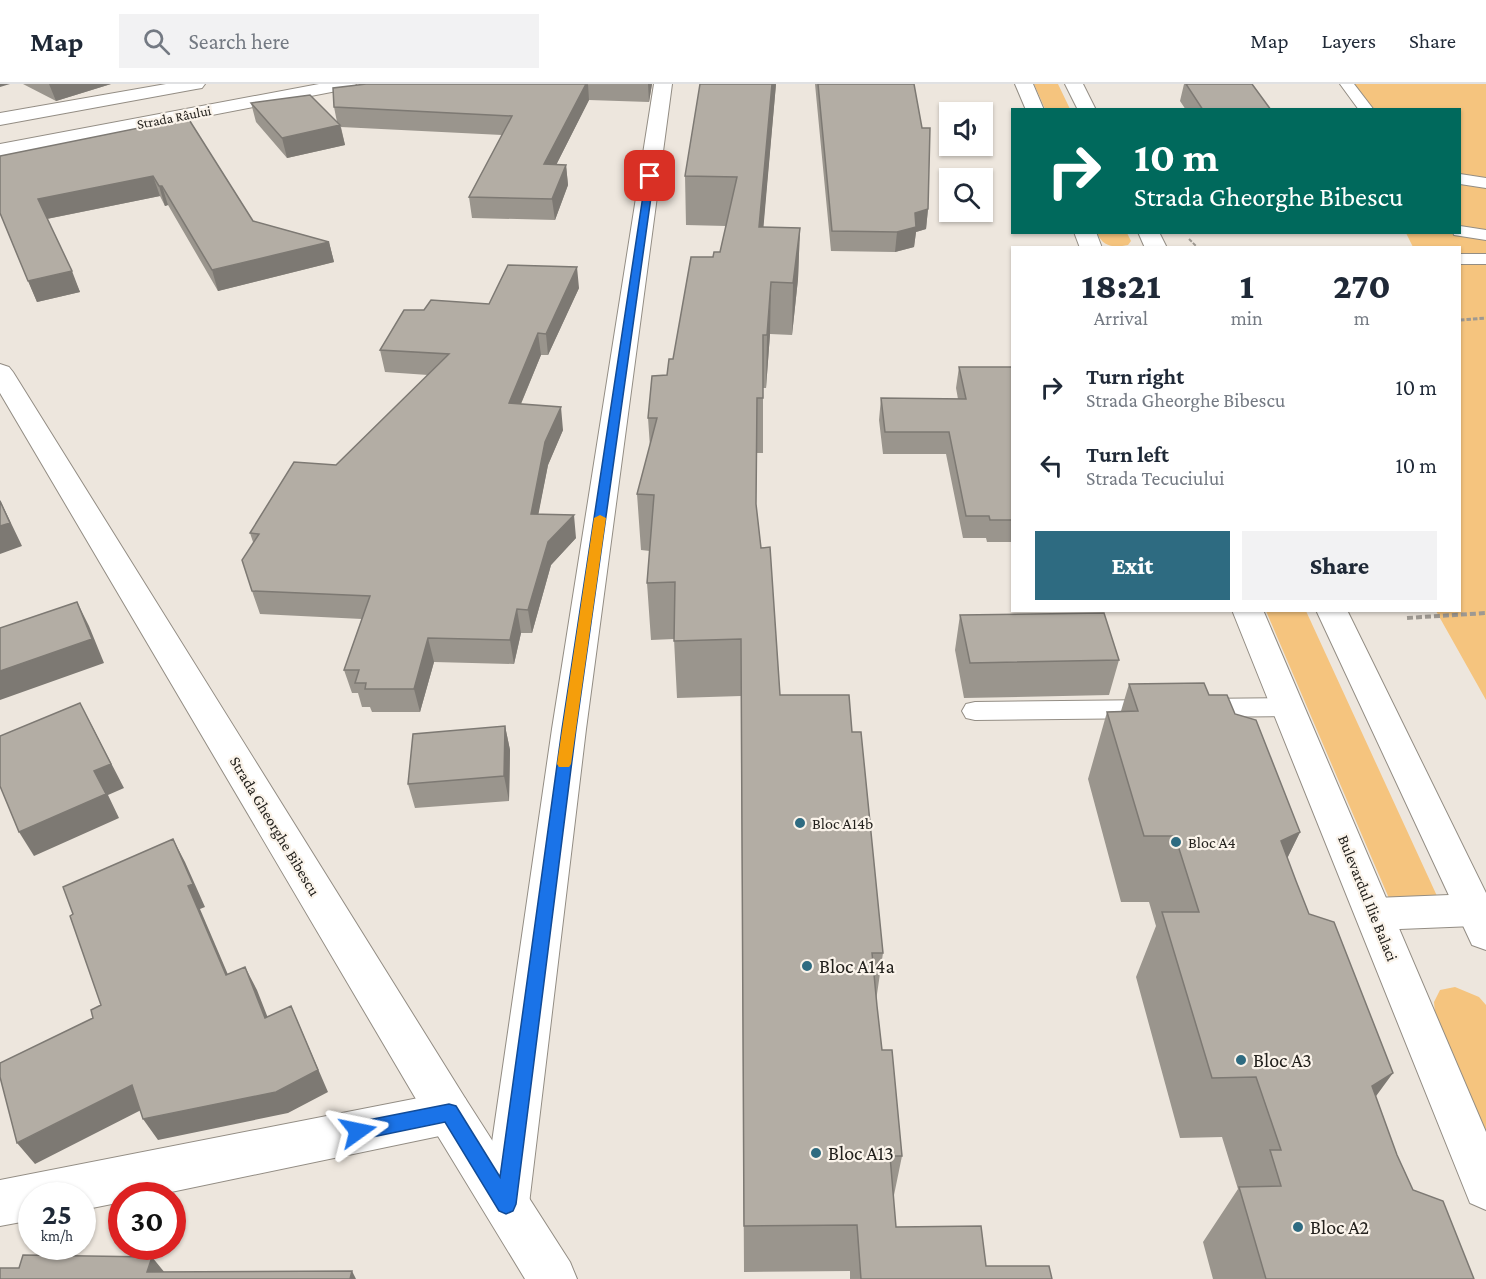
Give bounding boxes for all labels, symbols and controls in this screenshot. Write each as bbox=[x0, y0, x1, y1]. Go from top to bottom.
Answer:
search box bbox=[119, 14, 539, 68]
icon: search bbox=[140, 25, 173, 58]
text: Map bbox=[30, 26, 83, 57]
text: Search here bbox=[188, 29, 289, 54]
text: Map bbox=[1250, 29, 1289, 53]
text: Layers bbox=[1322, 29, 1376, 53]
text: Share bbox=[1409, 29, 1456, 53]
street label: Strada Râului bbox=[136, 102, 213, 132]
map controls bbox=[939, 102, 993, 222]
button: sound bbox=[939, 102, 993, 156]
icon: right bbox=[1035, 132, 1113, 210]
text: 10 m bbox=[1134, 133, 1219, 180]
pin bbox=[624, 150, 675, 201]
icon: arrive bbox=[633, 159, 666, 192]
button: search bbox=[939, 168, 993, 222]
text: Strada Gheorghe Bibescu bbox=[1134, 182, 1403, 212]
text: 18:21 bbox=[1081, 266, 1161, 306]
text: 1 bbox=[1240, 266, 1254, 306]
text: 270 bbox=[1333, 266, 1391, 306]
text: Arrival bbox=[1094, 307, 1148, 329]
text: min bbox=[1231, 307, 1263, 329]
text: m bbox=[1354, 307, 1370, 329]
text: Turn right bbox=[1086, 364, 1184, 389]
icon: right bbox=[1035, 371, 1068, 404]
text: 10 m bbox=[1395, 375, 1437, 400]
text: Strada Gheorghe Bibescu bbox=[1086, 389, 1285, 411]
text: Turn left bbox=[1086, 442, 1169, 467]
icon: left bbox=[1035, 449, 1068, 482]
text: 10 m bbox=[1395, 453, 1437, 478]
text: Strada Tecuciului bbox=[1086, 467, 1225, 489]
button: Exit bbox=[1035, 531, 1230, 600]
button: Share bbox=[1242, 531, 1437, 600]
street label: Strada Gheorghe Bibescu bbox=[226, 753, 324, 900]
place label: Bloc A14b bbox=[812, 815, 873, 832]
marker: Bloc A14b bbox=[793, 816, 807, 830]
street label: Bulevardul Ilie Balaci bbox=[1335, 832, 1401, 964]
place label: Bloc A4 bbox=[1188, 834, 1236, 851]
marker: Bloc A4 bbox=[1169, 835, 1183, 849]
place label: Bloc A14a bbox=[819, 955, 895, 977]
marker: Bloc A14a bbox=[800, 959, 814, 973]
place label: Bloc A3 bbox=[1253, 1049, 1312, 1071]
marker: Bloc A3 bbox=[1234, 1053, 1248, 1067]
position arrow bbox=[326, 1099, 390, 1163]
place label: Bloc A13 bbox=[828, 1142, 894, 1164]
marker: Bloc A13 bbox=[809, 1146, 823, 1160]
speed limit sign: 30 bbox=[108, 1182, 186, 1260]
text: 25 bbox=[42, 1197, 72, 1230]
place label: Bloc A2 bbox=[1310, 1216, 1369, 1238]
marker: Bloc A2 bbox=[1291, 1220, 1305, 1234]
text: km/h bbox=[41, 1228, 73, 1244]

